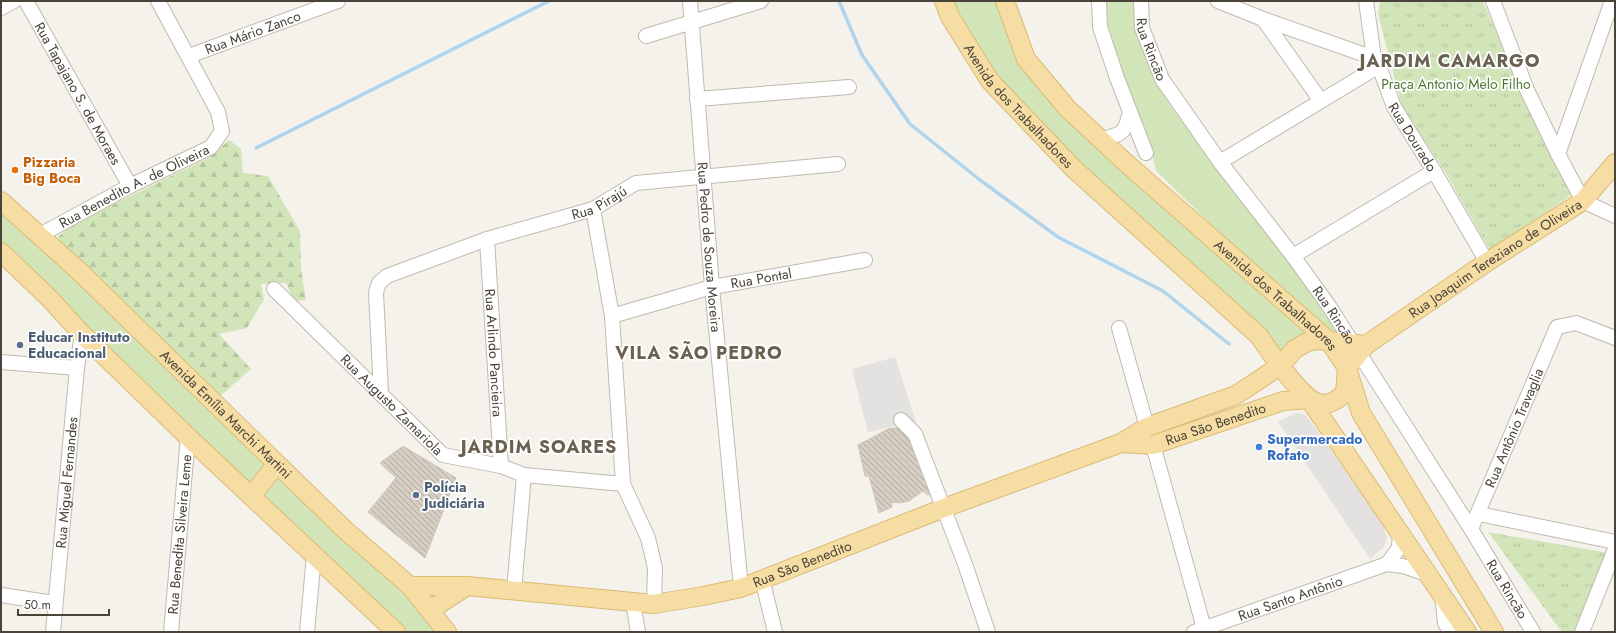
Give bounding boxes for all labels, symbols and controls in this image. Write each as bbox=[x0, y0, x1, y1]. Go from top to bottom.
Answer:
street label: Rua Mário Zanco bbox=[202, 6, 304, 59]
street label: Rua Tapajano S. de Moraes bbox=[30, 18, 126, 169]
street label: Rua Rincão bbox=[1132, 18, 1172, 84]
street label: Avenida dos Trabalhadores bbox=[959, 40, 1078, 173]
district label: JARDIM CAMARGO bbox=[1356, 48, 1541, 74]
park label: Praça Antonio Melo Filho bbox=[1381, 74, 1531, 94]
street label: Rua Dourado bbox=[1384, 99, 1442, 176]
street label: Rua Benedito A. de Oliveira bbox=[55, 139, 212, 233]
place label: Pizzaria Big Boca bbox=[23, 152, 81, 188]
street label: Rua Pedro de Souza Moreira bbox=[692, 161, 726, 333]
marker: Pizzaria Big Boca bbox=[10, 165, 20, 175]
street label: Rua Pirajú bbox=[569, 181, 631, 225]
street label: Rua Joaquim Tereziano de Oliveira bbox=[1404, 194, 1586, 323]
street label: Avenida dos Trabalhadores bbox=[1210, 235, 1343, 355]
street label: Rua Pontal bbox=[729, 263, 793, 294]
street label: Rua Rincão bbox=[1308, 282, 1361, 348]
street label: Rua Arlindo Pancieira bbox=[480, 288, 508, 417]
place label: Educar Instituto Educacional bbox=[28, 327, 130, 363]
marker: Educar Instituto Educacional bbox=[15, 340, 25, 350]
district label: VILA SÃO PEDRO bbox=[614, 340, 783, 366]
street label: Avenida Emília Marchi Martini bbox=[156, 345, 296, 483]
street label: Rua Augusto Zamariola bbox=[336, 350, 448, 460]
street label: Rua Antônio Travaglia bbox=[1480, 365, 1548, 491]
street label: Rua São Benedito bbox=[1163, 397, 1269, 450]
street label: Rua Miguel Fernandes bbox=[51, 416, 83, 549]
place label: Supermercado Rofato bbox=[1267, 429, 1363, 465]
district label: JARDIM SOARES bbox=[458, 434, 617, 460]
marker: Supermercado Rofato bbox=[1254, 442, 1264, 452]
street label: Rua Benedita Silveira Leme bbox=[163, 454, 196, 615]
place label: Polícia Judiciária bbox=[421, 477, 485, 513]
marker: Polícia Judiciária bbox=[411, 490, 421, 500]
street label: Rua São Benedito bbox=[750, 535, 855, 592]
street label: Rua Rincão bbox=[1481, 555, 1533, 623]
street label: Rua Santo Antônio bbox=[1235, 570, 1345, 626]
scale bar bbox=[18, 591, 109, 617]
text: 50 m bbox=[24, 596, 51, 614]

